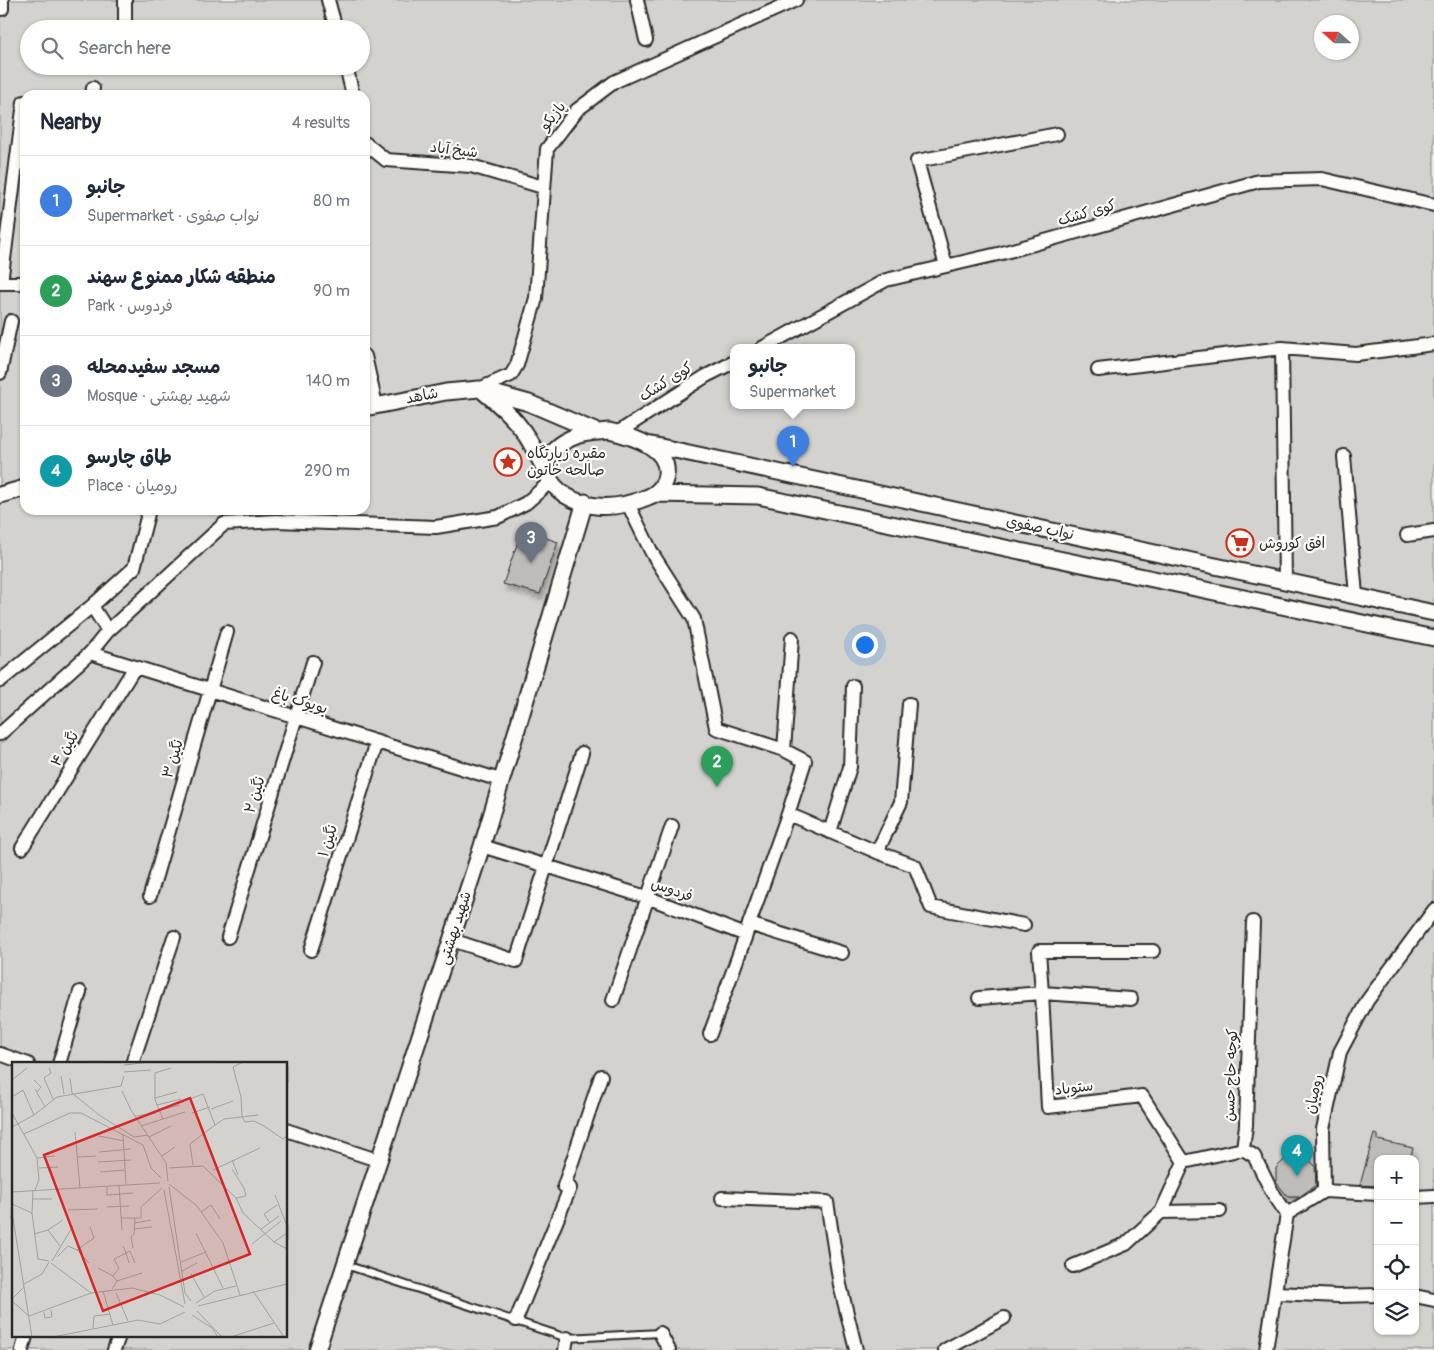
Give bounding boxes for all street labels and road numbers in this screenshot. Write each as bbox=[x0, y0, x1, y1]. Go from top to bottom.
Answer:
street label: پازیکو bbox=[535, 98, 570, 135]
street label: شیخ آباد bbox=[429, 138, 479, 162]
street label: کوی کشک bbox=[1056, 196, 1118, 230]
street label: کوی کشک bbox=[636, 358, 696, 406]
street label: شاهد bbox=[404, 384, 440, 408]
street label: نواب صفوی bbox=[1004, 512, 1076, 544]
street label: بویوک باغ bbox=[270, 684, 330, 718]
street label: نگین ۴ bbox=[47, 728, 83, 770]
street label: نگین ۳ bbox=[158, 737, 188, 781]
street label: نگین ۲ bbox=[240, 774, 270, 816]
street label: نگین ۱ bbox=[314, 822, 342, 860]
street label: فردوس bbox=[649, 874, 695, 906]
street label: شهید بهشتی bbox=[434, 889, 476, 967]
street label: کوچه حاج حسن bbox=[1220, 1028, 1242, 1122]
street label: رومیان bbox=[1301, 1073, 1327, 1115]
street label: ستوباد bbox=[1053, 1076, 1095, 1100]

